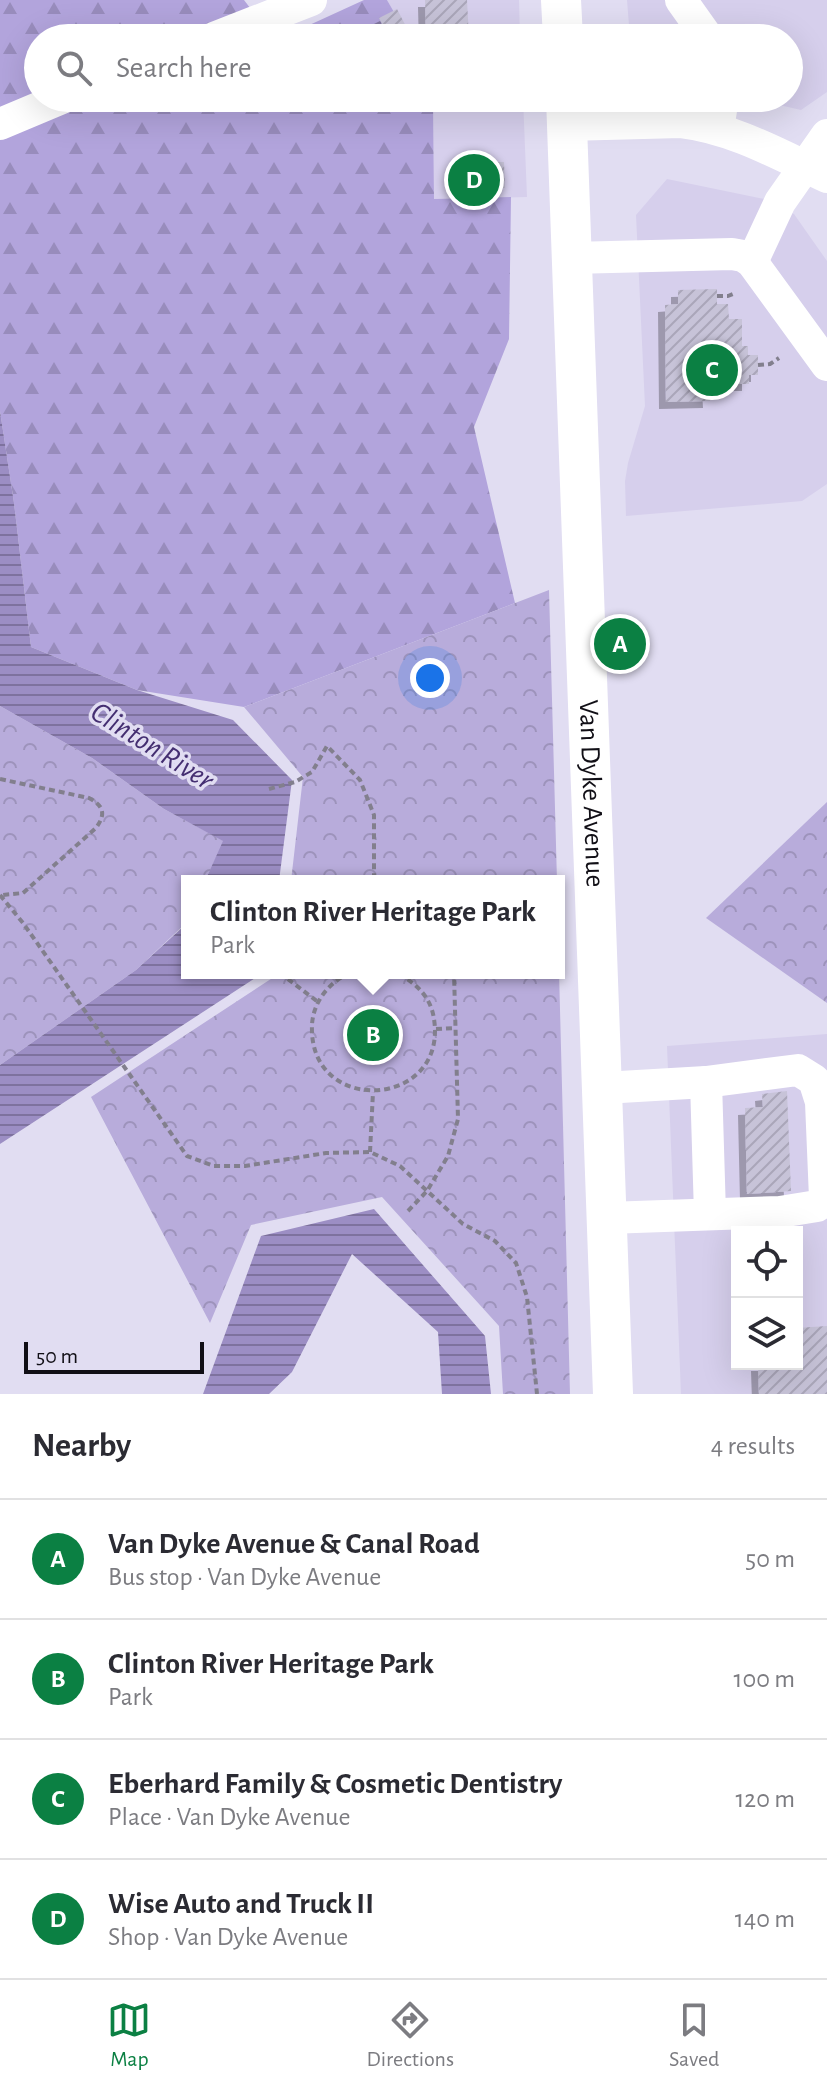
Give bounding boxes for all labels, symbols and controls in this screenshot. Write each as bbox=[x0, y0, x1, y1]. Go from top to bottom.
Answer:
search box bbox=[24, 24, 803, 112]
icon: search bbox=[52, 46, 96, 90]
text: Search here bbox=[116, 53, 252, 83]
pin: D bbox=[448, 150, 500, 210]
pin: C bbox=[686, 340, 738, 400]
pin: A bbox=[594, 614, 646, 674]
your location bbox=[410, 658, 450, 698]
water label: Clinton River bbox=[85, 697, 220, 796]
street label: Van Dyke Avenue bbox=[574, 699, 609, 888]
popup bbox=[181, 875, 565, 979]
text: Clinton River Heritage Park bbox=[210, 897, 536, 927]
text: Park bbox=[210, 932, 255, 958]
pin: B bbox=[347, 1005, 399, 1065]
map controls bbox=[731, 1226, 803, 1370]
button: locate bbox=[731, 1226, 803, 1298]
button: layers bbox=[731, 1298, 803, 1370]
scale bar bbox=[24, 1338, 204, 1374]
text: 50 m bbox=[36, 1345, 78, 1367]
text: Nearby bbox=[32, 1429, 131, 1463]
text: 4 results bbox=[711, 1433, 795, 1459]
text: Van Dyke Avenue & Canal Road bbox=[108, 1529, 480, 1559]
text: A bbox=[50, 1546, 66, 1572]
text: 50 m bbox=[745, 1546, 795, 1572]
text: Bus stop · Van Dyke Avenue bbox=[108, 1564, 381, 1590]
text: Clinton River Heritage Park bbox=[108, 1649, 434, 1679]
text: B bbox=[50, 1666, 66, 1692]
text: 100 m bbox=[734, 1666, 795, 1692]
text: Park bbox=[108, 1684, 153, 1710]
text: Eberhard Family & Cosmetic Dentistry bbox=[108, 1769, 562, 1799]
text: C bbox=[51, 1786, 65, 1812]
text: 120 m bbox=[735, 1786, 795, 1812]
text: Place · Van Dyke Avenue bbox=[108, 1804, 351, 1830]
text: Wise Auto and Truck II bbox=[108, 1889, 374, 1919]
text: D bbox=[49, 1906, 67, 1932]
text: 140 m bbox=[735, 1906, 795, 1932]
text: Shop · Van Dyke Avenue bbox=[108, 1924, 348, 1950]
tab: Map bbox=[107, 1998, 151, 2072]
tab: Directions bbox=[366, 1998, 454, 2072]
tab: Saved bbox=[669, 1998, 719, 2072]

